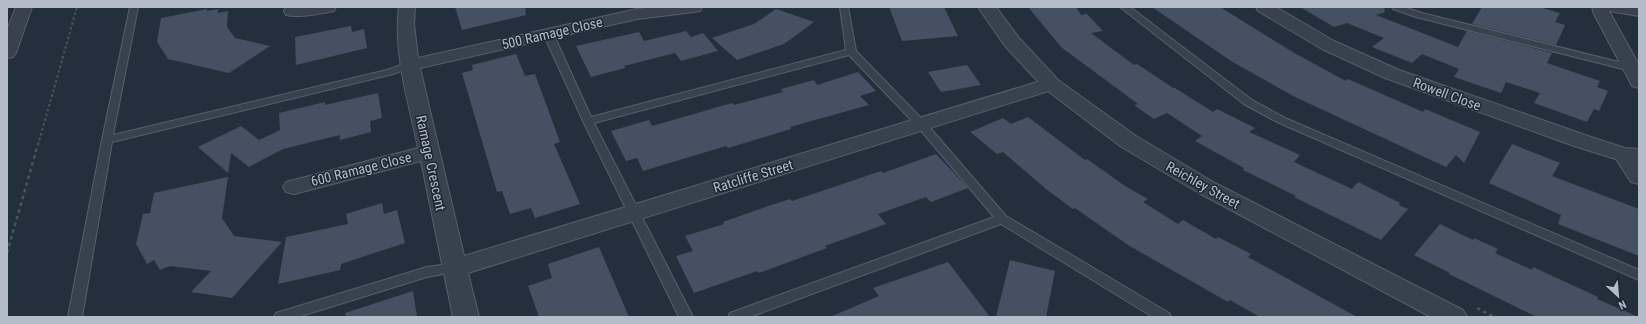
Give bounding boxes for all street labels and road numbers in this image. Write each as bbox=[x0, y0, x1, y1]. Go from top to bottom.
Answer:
street label: 500 Ramage Close bbox=[500, 14, 604, 52]
street label: Rowell Close bbox=[1411, 74, 1483, 114]
street label: Ramage Crescent bbox=[413, 114, 449, 212]
street label: 600 Ramage Close bbox=[309, 149, 413, 189]
street label: Ratcliffe Street bbox=[711, 156, 795, 196]
street label: Reichley Street bbox=[1163, 158, 1243, 212]

